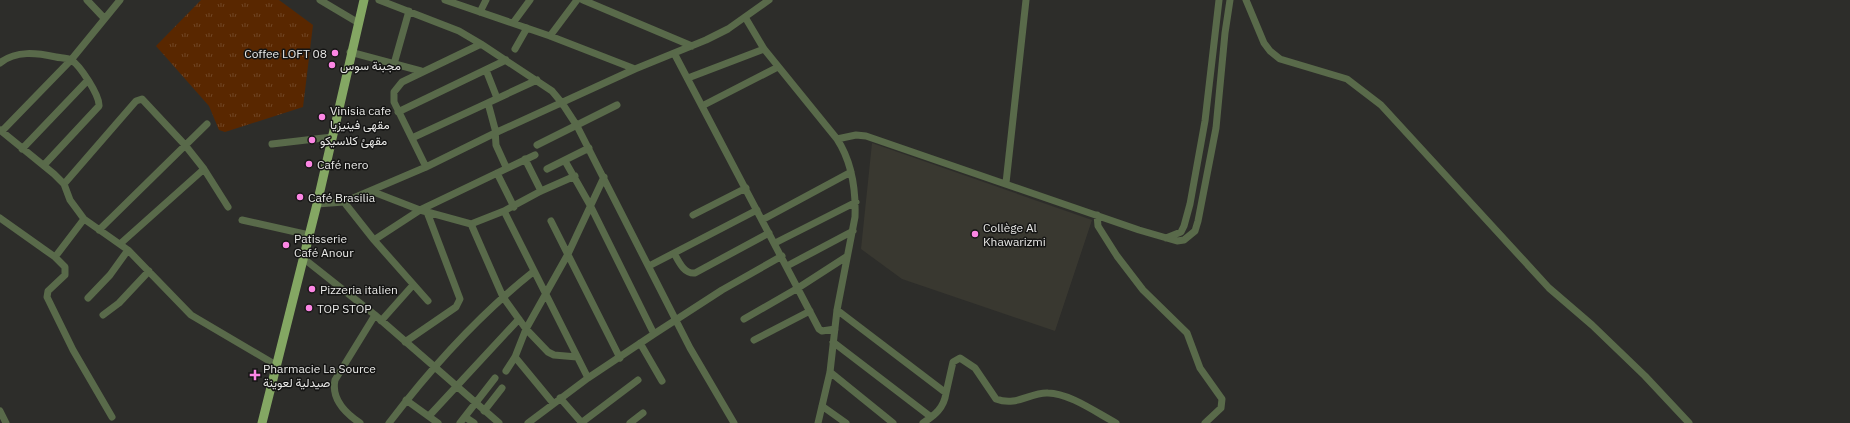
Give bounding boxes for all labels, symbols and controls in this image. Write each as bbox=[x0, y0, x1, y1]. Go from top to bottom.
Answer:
place label: Coffee LOFT 08 bbox=[244, 46, 327, 61]
marker: Coffee LOFT 08 bbox=[330, 48, 340, 58]
place label: مجبنة سوس bbox=[340, 58, 401, 74]
marker: مجبنة سوس bbox=[327, 60, 337, 70]
place label: Vinisia cafe مقهى فينيزيا bbox=[330, 103, 391, 133]
marker: Vinisia cafe مقهى فينيزيا bbox=[317, 112, 327, 122]
place label: مقهئ كلاسيكو bbox=[320, 133, 387, 149]
marker: مقهئ كلاسيكو bbox=[307, 135, 317, 145]
place label: Café nero bbox=[317, 157, 369, 172]
marker: Café nero bbox=[304, 159, 314, 169]
place label: Café Brasilia bbox=[308, 190, 376, 205]
marker: Café Brasilia bbox=[295, 192, 305, 202]
place label: Collège Al Khawarizmi bbox=[983, 220, 1046, 249]
marker: Collège Al Khawarizmi bbox=[970, 229, 980, 239]
place label: Patisserie Café Anour bbox=[294, 231, 354, 260]
marker: Patisserie Café Anour bbox=[281, 240, 291, 250]
place label: Pizzeria italien bbox=[320, 282, 398, 297]
marker: Pizzeria italien bbox=[307, 284, 317, 294]
place label: TOP STOP bbox=[317, 301, 371, 316]
marker: TOP STOP bbox=[304, 303, 314, 313]
place label: Pharmacie La Source صيدلية لعوينة bbox=[263, 361, 376, 391]
marker: Pharmacie La Source صيدلية لعوينة bbox=[250, 370, 260, 380]

